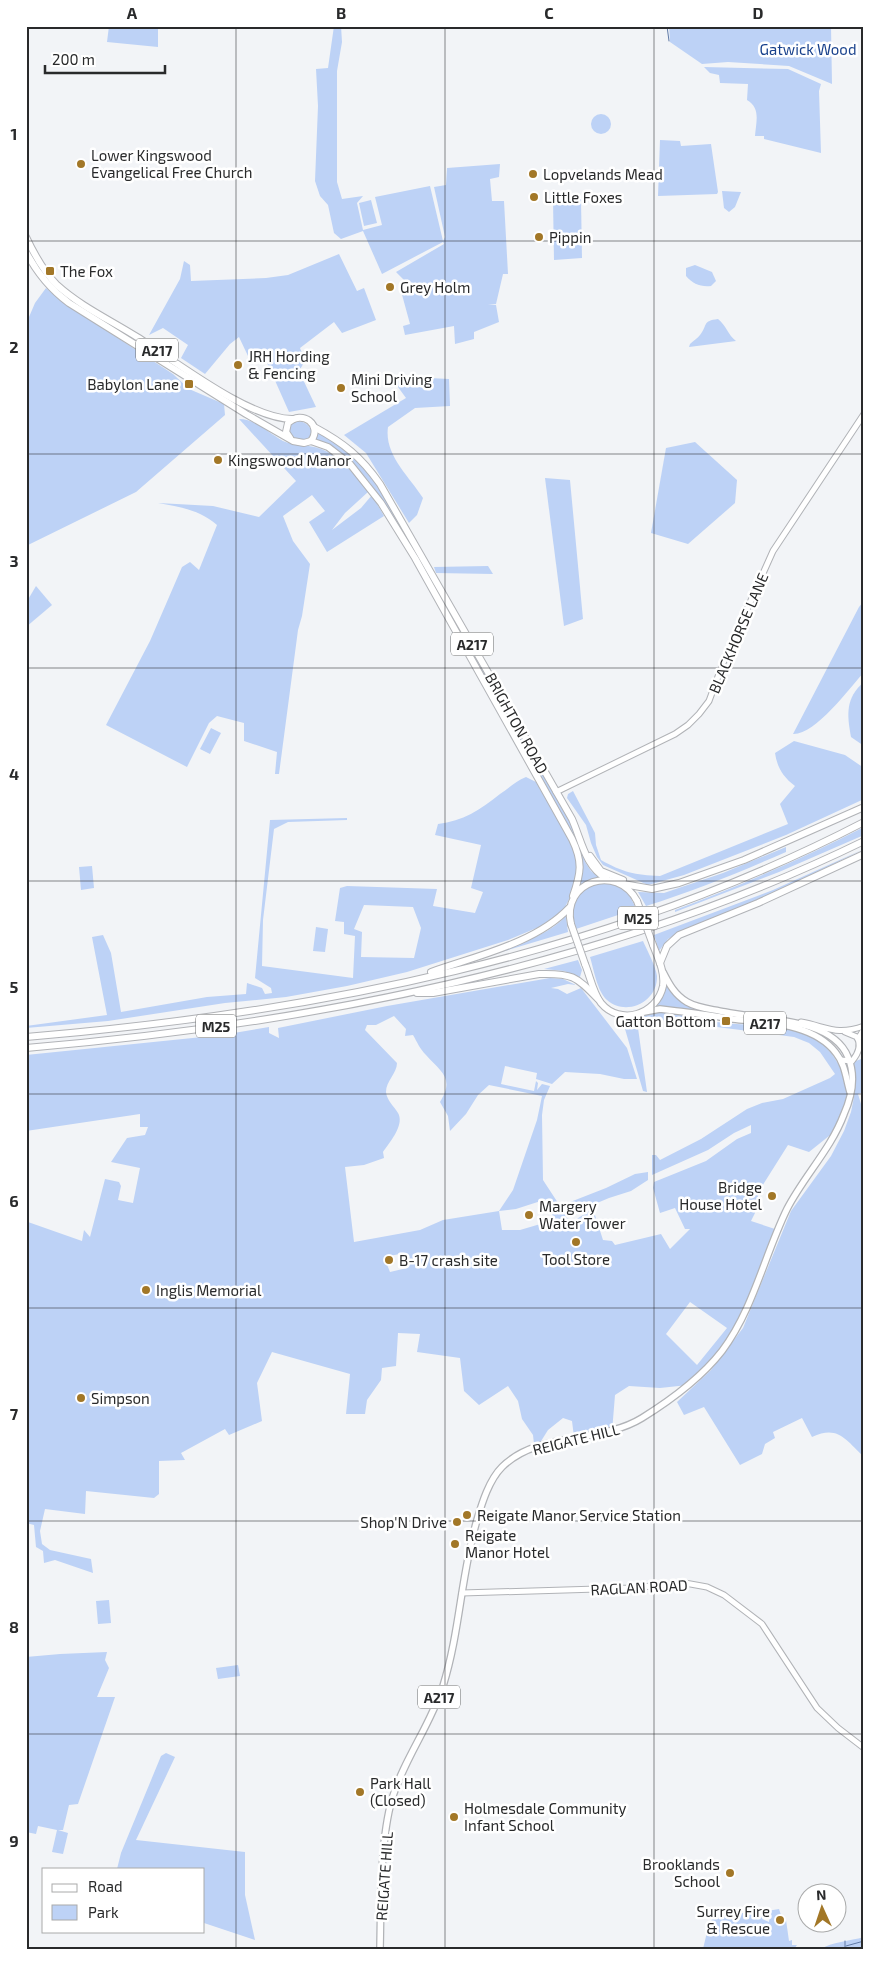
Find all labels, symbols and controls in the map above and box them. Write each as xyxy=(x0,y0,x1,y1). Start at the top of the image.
text: A xyxy=(127,3,138,22)
text: B xyxy=(336,3,346,22)
text: C xyxy=(544,3,554,22)
text: D xyxy=(753,3,764,22)
park label: Gatwick Wood xyxy=(759,40,857,58)
scale bar xyxy=(45,42,165,74)
text: 200 m xyxy=(52,50,95,68)
text: 1 xyxy=(11,124,17,143)
place label: Lower Kingswood Evangelical Free Church xyxy=(91,146,253,181)
marker: Lower Kingswood Evangelical Free Church xyxy=(75,158,87,170)
place label: Lopvelands Mead xyxy=(543,165,663,183)
marker: Lopvelands Mead xyxy=(527,168,539,180)
place label: Little Foxes xyxy=(544,188,622,206)
marker: Little Foxes xyxy=(528,191,540,203)
place label: Pippin xyxy=(549,228,591,246)
marker: Pippin xyxy=(533,231,545,243)
place label: The Fox xyxy=(60,262,113,280)
marker: The Fox xyxy=(44,265,56,277)
place label: Grey Holm xyxy=(400,278,470,296)
marker: Grey Holm xyxy=(384,281,396,293)
text: 2 xyxy=(9,337,19,356)
road number: A217 xyxy=(136,338,178,362)
place label: JRH Hording & Fencing xyxy=(248,347,330,382)
marker: JRH Hording & Fencing xyxy=(232,359,244,371)
place label: Mini Driving School xyxy=(351,370,433,405)
place label: Babylon Lane xyxy=(87,375,179,393)
marker: Babylon Lane xyxy=(183,378,195,390)
marker: Mini Driving School xyxy=(335,382,347,394)
place label: Kingswood Manor xyxy=(228,451,351,469)
marker: Kingswood Manor xyxy=(212,454,224,466)
text: 3 xyxy=(9,551,19,570)
street label: BLACKHORSE LANE xyxy=(704,570,772,696)
road number: A217 xyxy=(451,633,493,656)
street label: BRIGHTON ROAD xyxy=(482,669,552,777)
text: 4 xyxy=(9,764,19,783)
road number: M25 xyxy=(618,906,658,930)
text: 5 xyxy=(10,977,19,996)
road number: A217 xyxy=(744,1011,786,1034)
place label: Gatton Bottom xyxy=(615,1012,716,1030)
road number: M25 xyxy=(196,1014,236,1038)
marker: Gatton Bottom xyxy=(720,1015,732,1027)
place label: Bridge House Hotel xyxy=(679,1178,763,1213)
marker: Bridge House Hotel xyxy=(766,1190,778,1202)
text: 6 xyxy=(9,1191,19,1210)
place label: Margery Water Tower xyxy=(539,1197,626,1232)
marker: Margery Water Tower xyxy=(523,1209,535,1221)
marker: Tool Store xyxy=(570,1236,582,1248)
place label: Tool Store xyxy=(542,1250,610,1268)
place label: B-17 crash site xyxy=(399,1251,498,1269)
marker: B-17 crash site xyxy=(383,1254,395,1266)
place label: Inglis Memorial xyxy=(156,1281,262,1299)
marker: Inglis Memorial xyxy=(140,1284,152,1296)
place label: Simpson xyxy=(91,1389,150,1407)
marker: Simpson xyxy=(75,1392,87,1404)
text: 7 xyxy=(10,1404,19,1423)
street label: REIGATE HILL xyxy=(531,1419,622,1459)
place label: Reigate Manor Service Station xyxy=(477,1506,681,1524)
marker: Reigate Manor Service Station xyxy=(461,1509,473,1521)
place label: Shop'N Drive xyxy=(360,1513,447,1531)
marker: Shop'N Drive xyxy=(451,1516,463,1528)
place label: Reigate Manor Hotel xyxy=(465,1526,550,1561)
marker: Reigate Manor Hotel xyxy=(449,1538,461,1550)
street label: RAGLAN ROAD xyxy=(590,1575,688,1599)
text: 8 xyxy=(9,1617,19,1636)
road number: A217 xyxy=(418,1685,460,1708)
place label: Park Hall (Closed) xyxy=(370,1774,432,1809)
marker: Park Hall (Closed) xyxy=(354,1786,366,1798)
place label: Holmesdale Community Infant School xyxy=(464,1799,627,1834)
marker: Holmesdale Community Infant School xyxy=(448,1811,460,1823)
text: 9 xyxy=(9,1831,19,1850)
street label: REIGATE HILL xyxy=(372,1831,396,1921)
place label: Brooklands School xyxy=(643,1855,721,1890)
marker: Brooklands School xyxy=(724,1867,736,1879)
legend xyxy=(42,1868,205,1932)
text: Road xyxy=(88,1877,123,1895)
north arrow xyxy=(798,1882,848,1932)
text: N xyxy=(816,1886,827,1903)
place label: Surrey Fire & Rescue xyxy=(697,1902,770,1937)
text: Park xyxy=(88,1903,119,1921)
marker: Surrey Fire & Rescue xyxy=(774,1914,786,1926)

